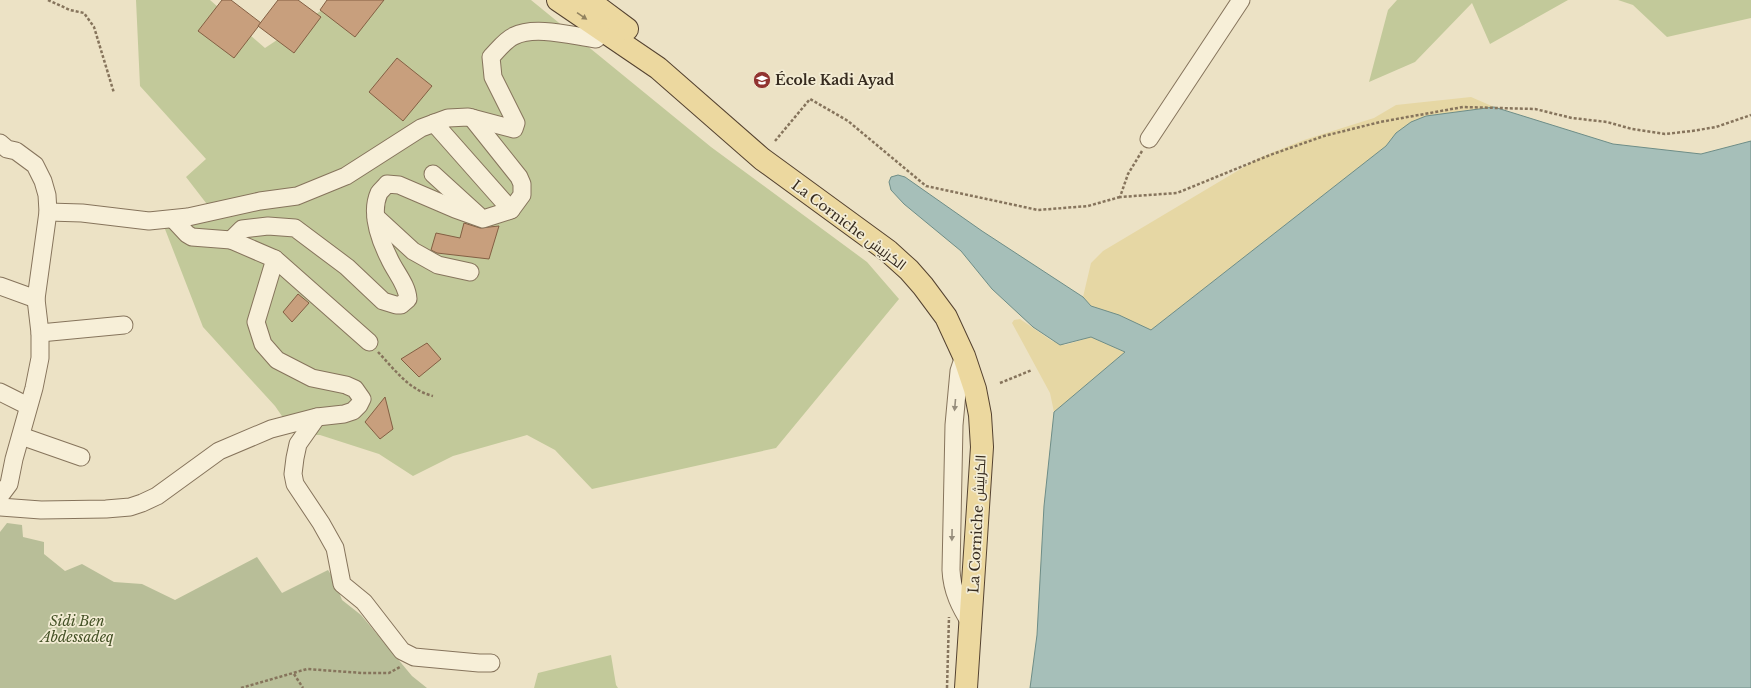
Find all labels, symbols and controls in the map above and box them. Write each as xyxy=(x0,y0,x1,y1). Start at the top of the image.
one-way arrow xyxy=(577,12,587,20)
school or university icon: École Kadi Ayad xyxy=(752,70,772,90)
place label: École Kadi Ayad xyxy=(775,71,895,89)
street label: La Corniche الكرنيش xyxy=(788,176,910,274)
one-way arrow xyxy=(952,399,959,411)
street label: La Corniche الكرنيش xyxy=(964,454,990,594)
one-way arrow xyxy=(949,529,955,542)
park label: Sidi Ben Abdessadeq xyxy=(38,612,114,646)

